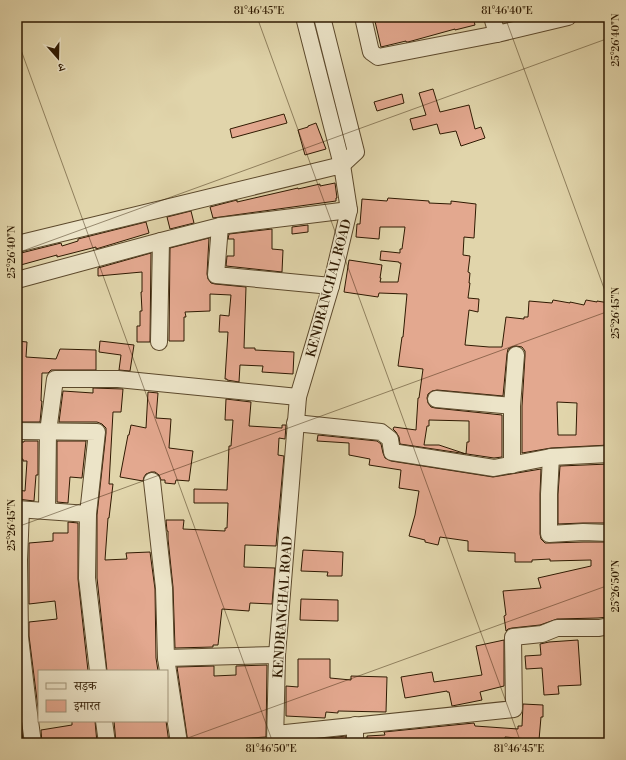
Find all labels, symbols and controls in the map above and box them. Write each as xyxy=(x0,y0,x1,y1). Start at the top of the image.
text: 81°46'45"E xyxy=(234,5,284,17)
text: 81°46'40"E xyxy=(481,5,533,17)
text: 25°26'40"N xyxy=(610,13,622,66)
north arrow xyxy=(38,38,78,78)
text: उ xyxy=(55,59,67,74)
street label: KENDRANCHAL ROAD xyxy=(303,217,355,359)
text: 25°26'40"N xyxy=(6,225,18,278)
text: 25°26'45"N xyxy=(610,287,622,339)
text: 25°26'45"N xyxy=(6,499,18,551)
street label: KENDRANCHAL ROAD xyxy=(270,535,296,679)
text: 25°26'50"N xyxy=(610,559,622,612)
legend xyxy=(38,670,168,722)
text: सड़क xyxy=(73,679,98,694)
text: इमारत xyxy=(73,699,101,714)
text: 81°46'50"E xyxy=(245,743,297,755)
text: 81°46'45"E xyxy=(494,743,544,755)

